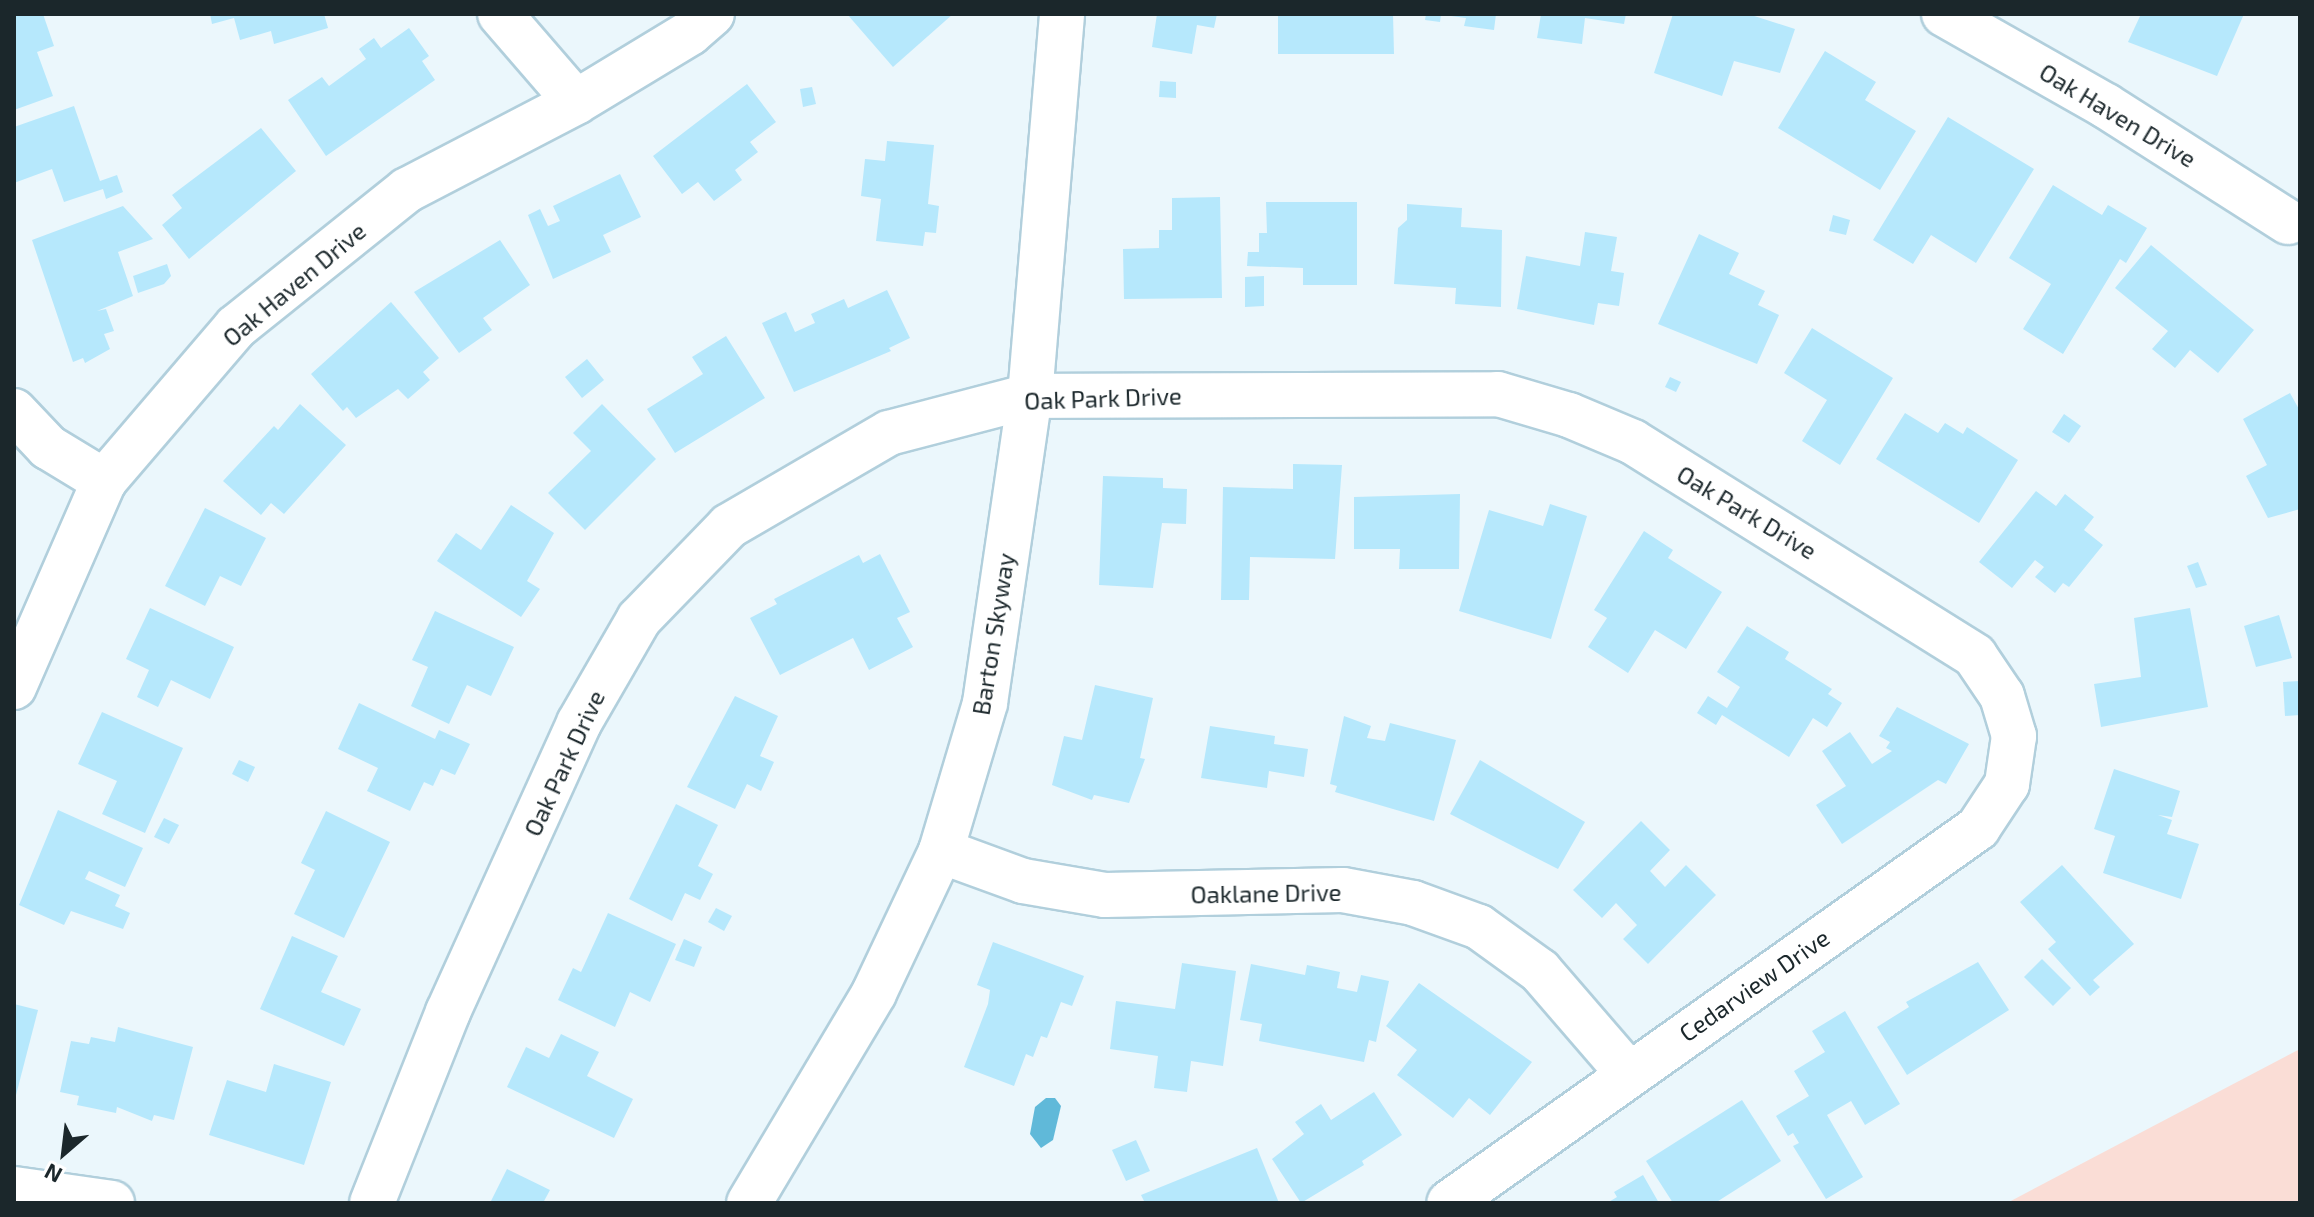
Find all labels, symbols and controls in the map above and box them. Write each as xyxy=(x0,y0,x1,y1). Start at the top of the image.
street label: Oak Haven Drive xyxy=(2034,57,2202,173)
street label: Oak Haven Drive xyxy=(217,216,371,352)
street label: Oak Park Drive xyxy=(1023,381,1183,415)
street label: Oak Park Drive xyxy=(1672,459,1822,565)
street label: Barton Skyway xyxy=(966,551,1020,717)
street label: Oak Park Drive xyxy=(518,685,610,841)
street label: Oaklane Drive xyxy=(1190,877,1342,909)
street label: Cedarview Drive xyxy=(1673,923,1835,1047)
north arrow xyxy=(24,1113,104,1193)
text: N xyxy=(40,1159,66,1189)

